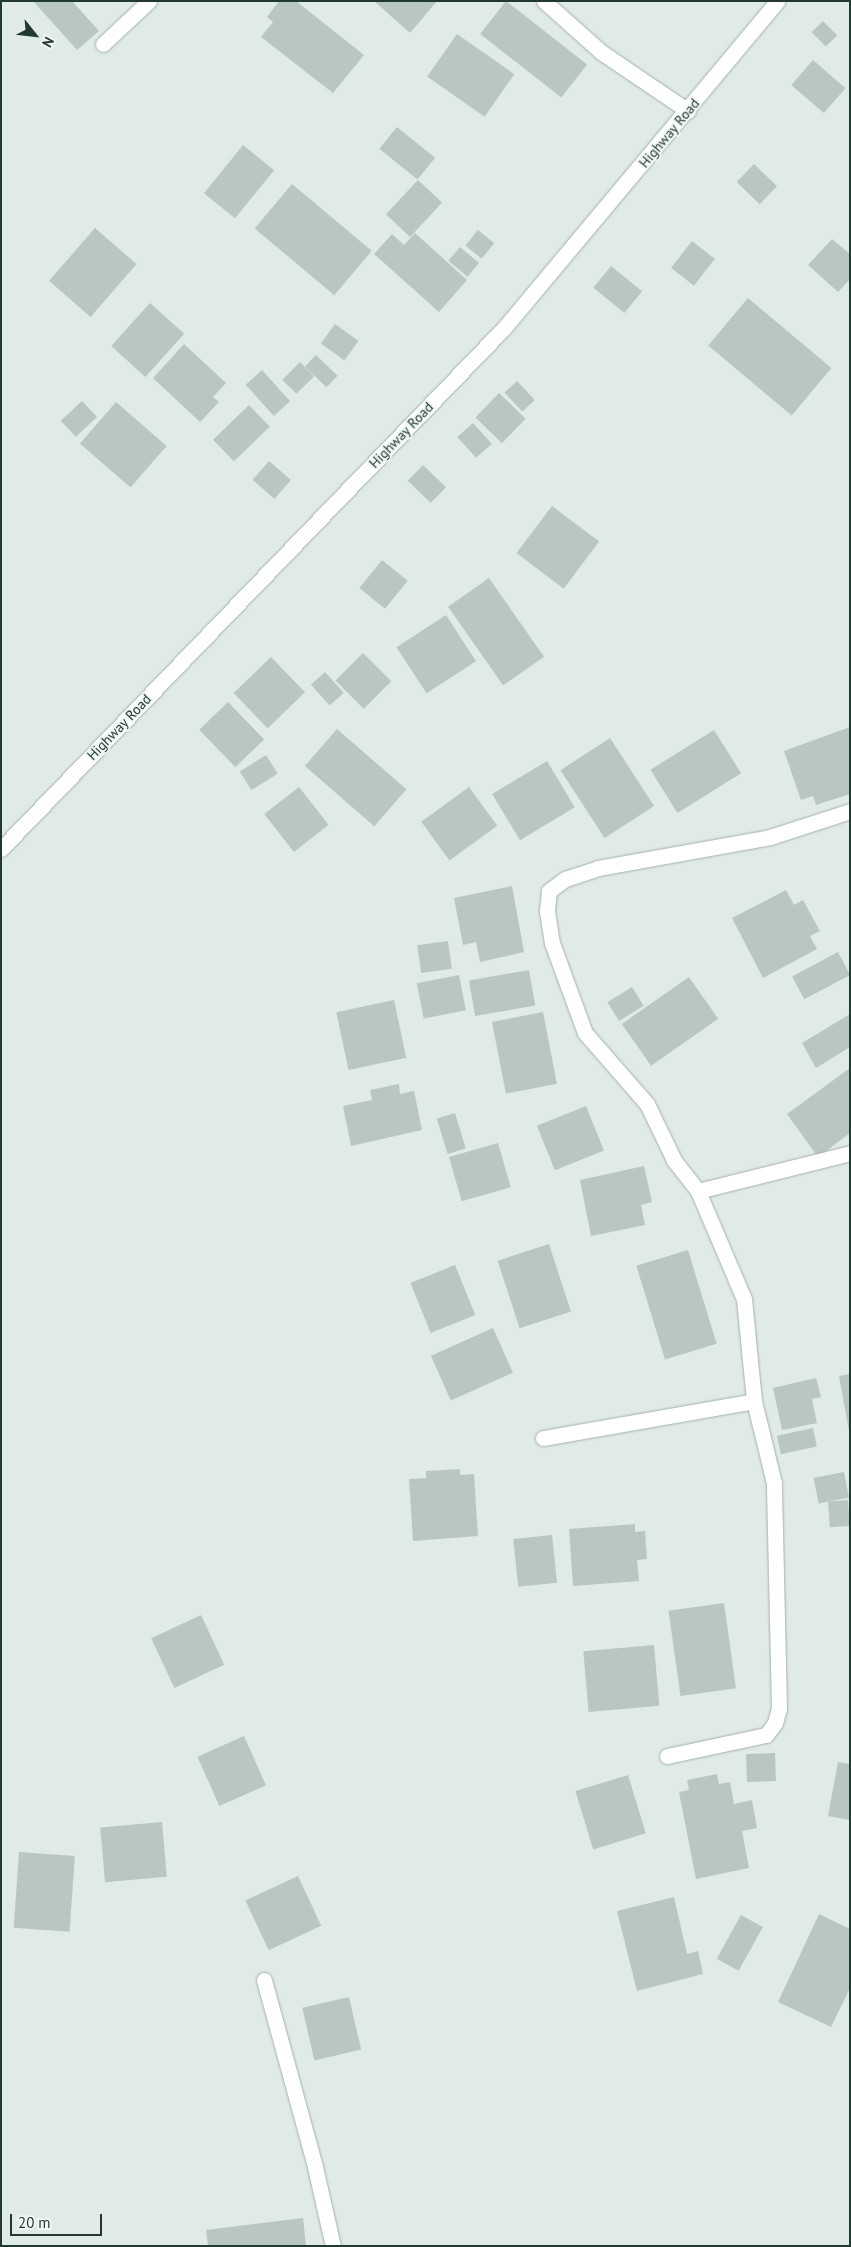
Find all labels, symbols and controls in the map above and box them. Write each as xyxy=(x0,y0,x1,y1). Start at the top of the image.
north arrow xyxy=(10,10,60,60)
text: N xyxy=(38,34,58,51)
street label: Highway Road xyxy=(635,95,703,171)
street label: Highway Road xyxy=(365,398,437,472)
street label: Highway Road xyxy=(83,690,155,764)
scale bar xyxy=(12,2204,105,2236)
text: 20 m xyxy=(18,2213,51,2232)

